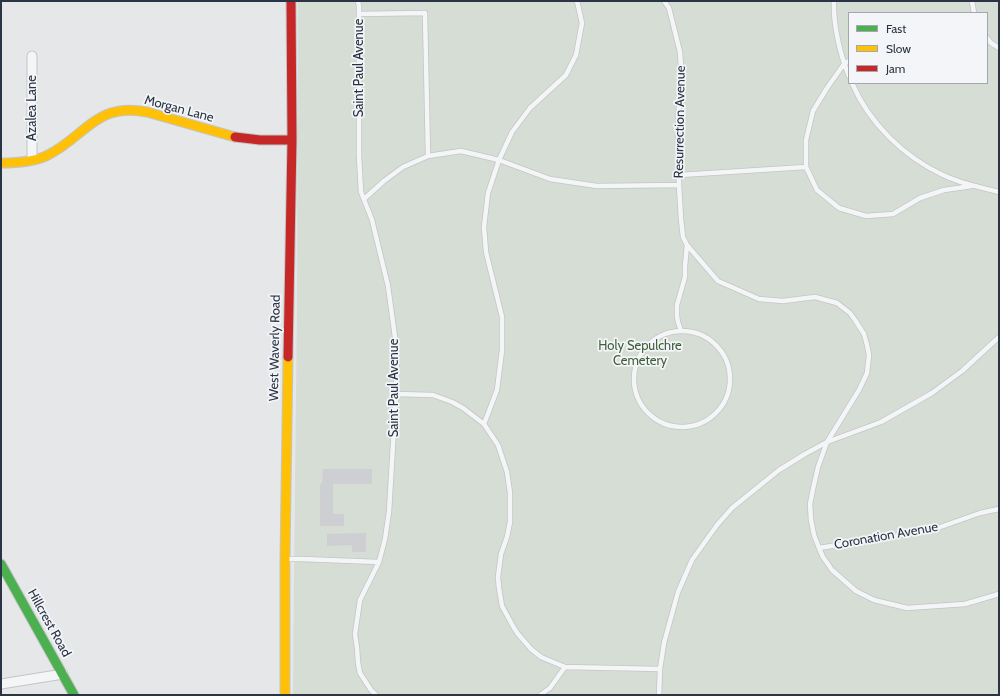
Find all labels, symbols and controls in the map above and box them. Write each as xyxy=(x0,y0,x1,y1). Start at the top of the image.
legend xyxy=(848,12,988,84)
street label: Saint Paul Avenue xyxy=(351,19,367,117)
text: Fast xyxy=(886,21,906,36)
text: Slow xyxy=(886,41,911,56)
text: Jam xyxy=(886,61,905,76)
street label: Resurrection Avenue xyxy=(671,65,689,179)
street label: Azalea Lane xyxy=(24,75,40,141)
street label: Morgan Lane xyxy=(143,92,215,126)
street label: West Waverly Road xyxy=(266,295,284,401)
park label: Holy Sepulchre Cemetery xyxy=(598,338,682,369)
street label: Saint Paul Avenue xyxy=(386,339,402,437)
street label: Coronation Avenue xyxy=(833,519,939,553)
street label: Hillcrest Road xyxy=(24,586,74,660)

